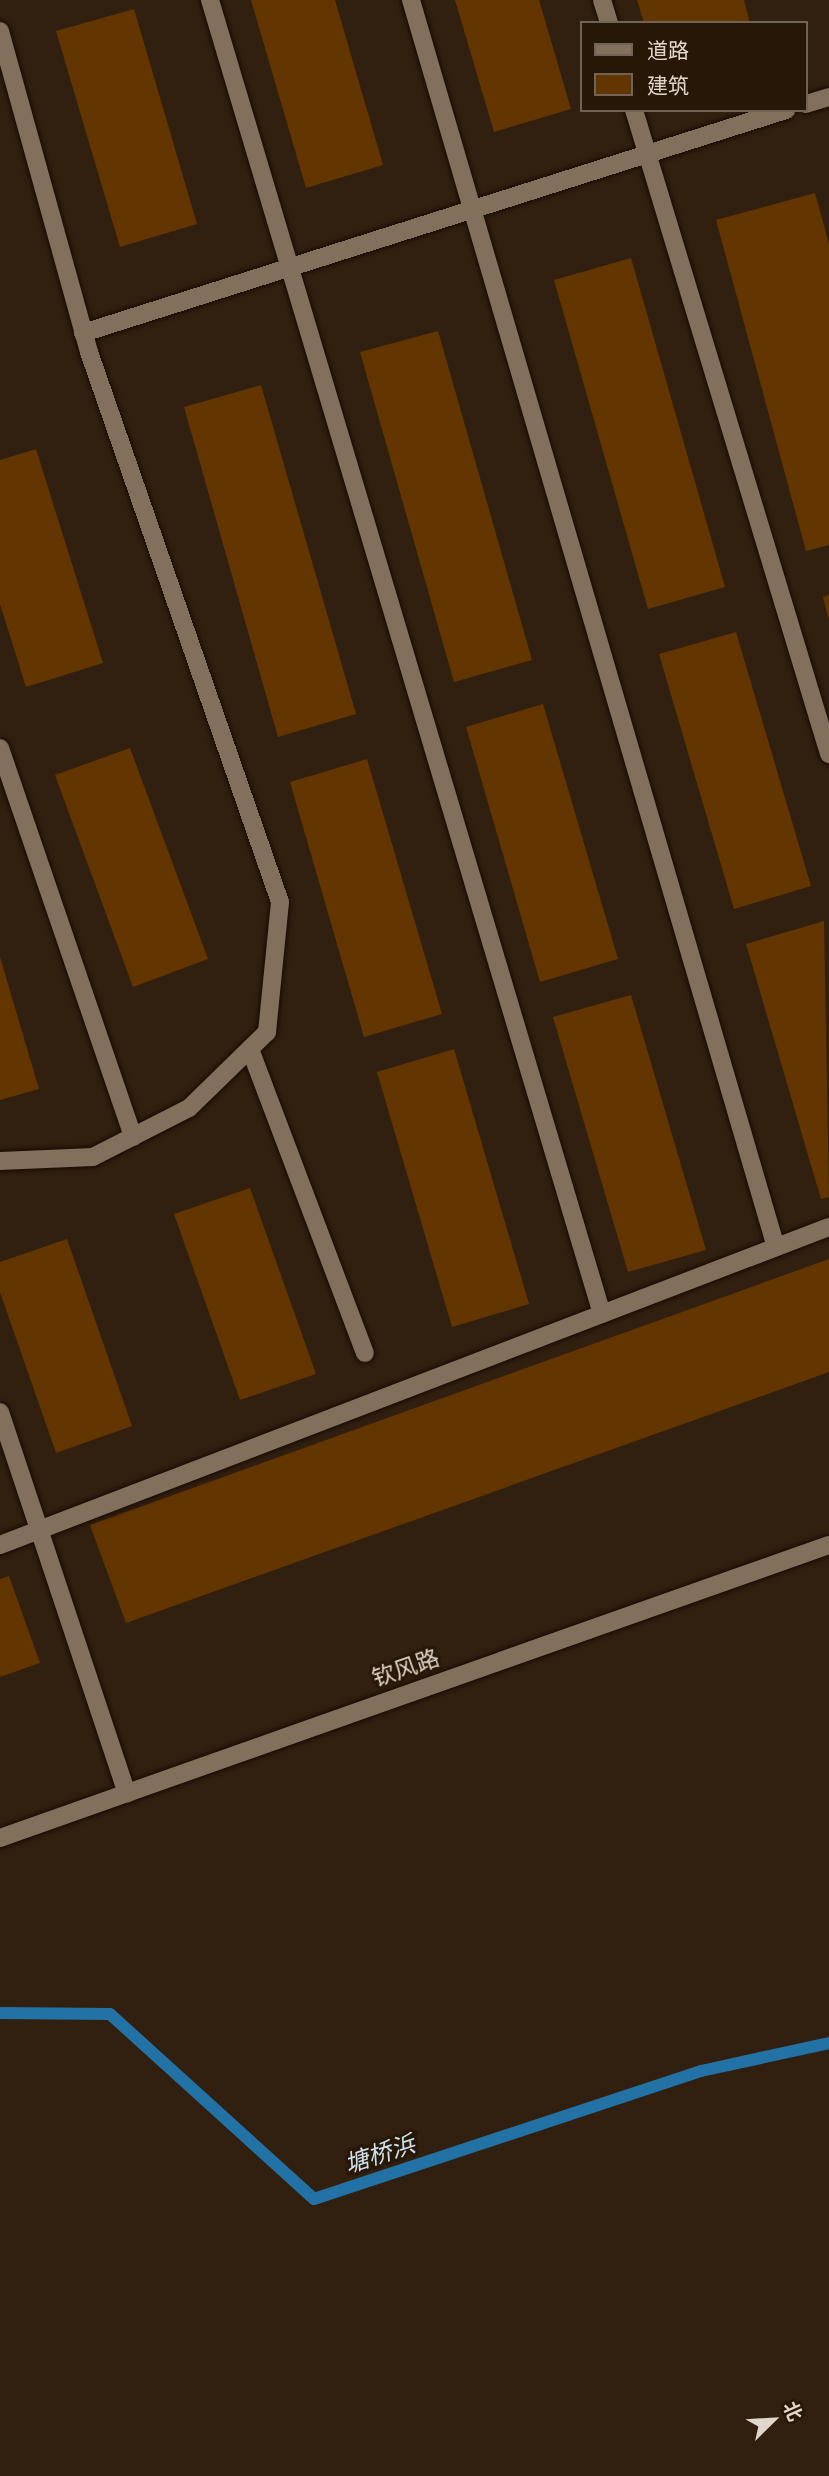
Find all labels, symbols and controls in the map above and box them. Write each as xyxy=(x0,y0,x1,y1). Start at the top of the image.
legend xyxy=(580,21,808,112)
text: 道路 xyxy=(647,37,689,65)
text: 建筑 xyxy=(647,72,689,100)
street label: 钦风路 xyxy=(369,1645,443,1693)
water label: 塘桥浜 xyxy=(341,2130,419,2180)
north arrow xyxy=(738,2385,808,2455)
text: 北 xyxy=(776,2397,808,2425)

